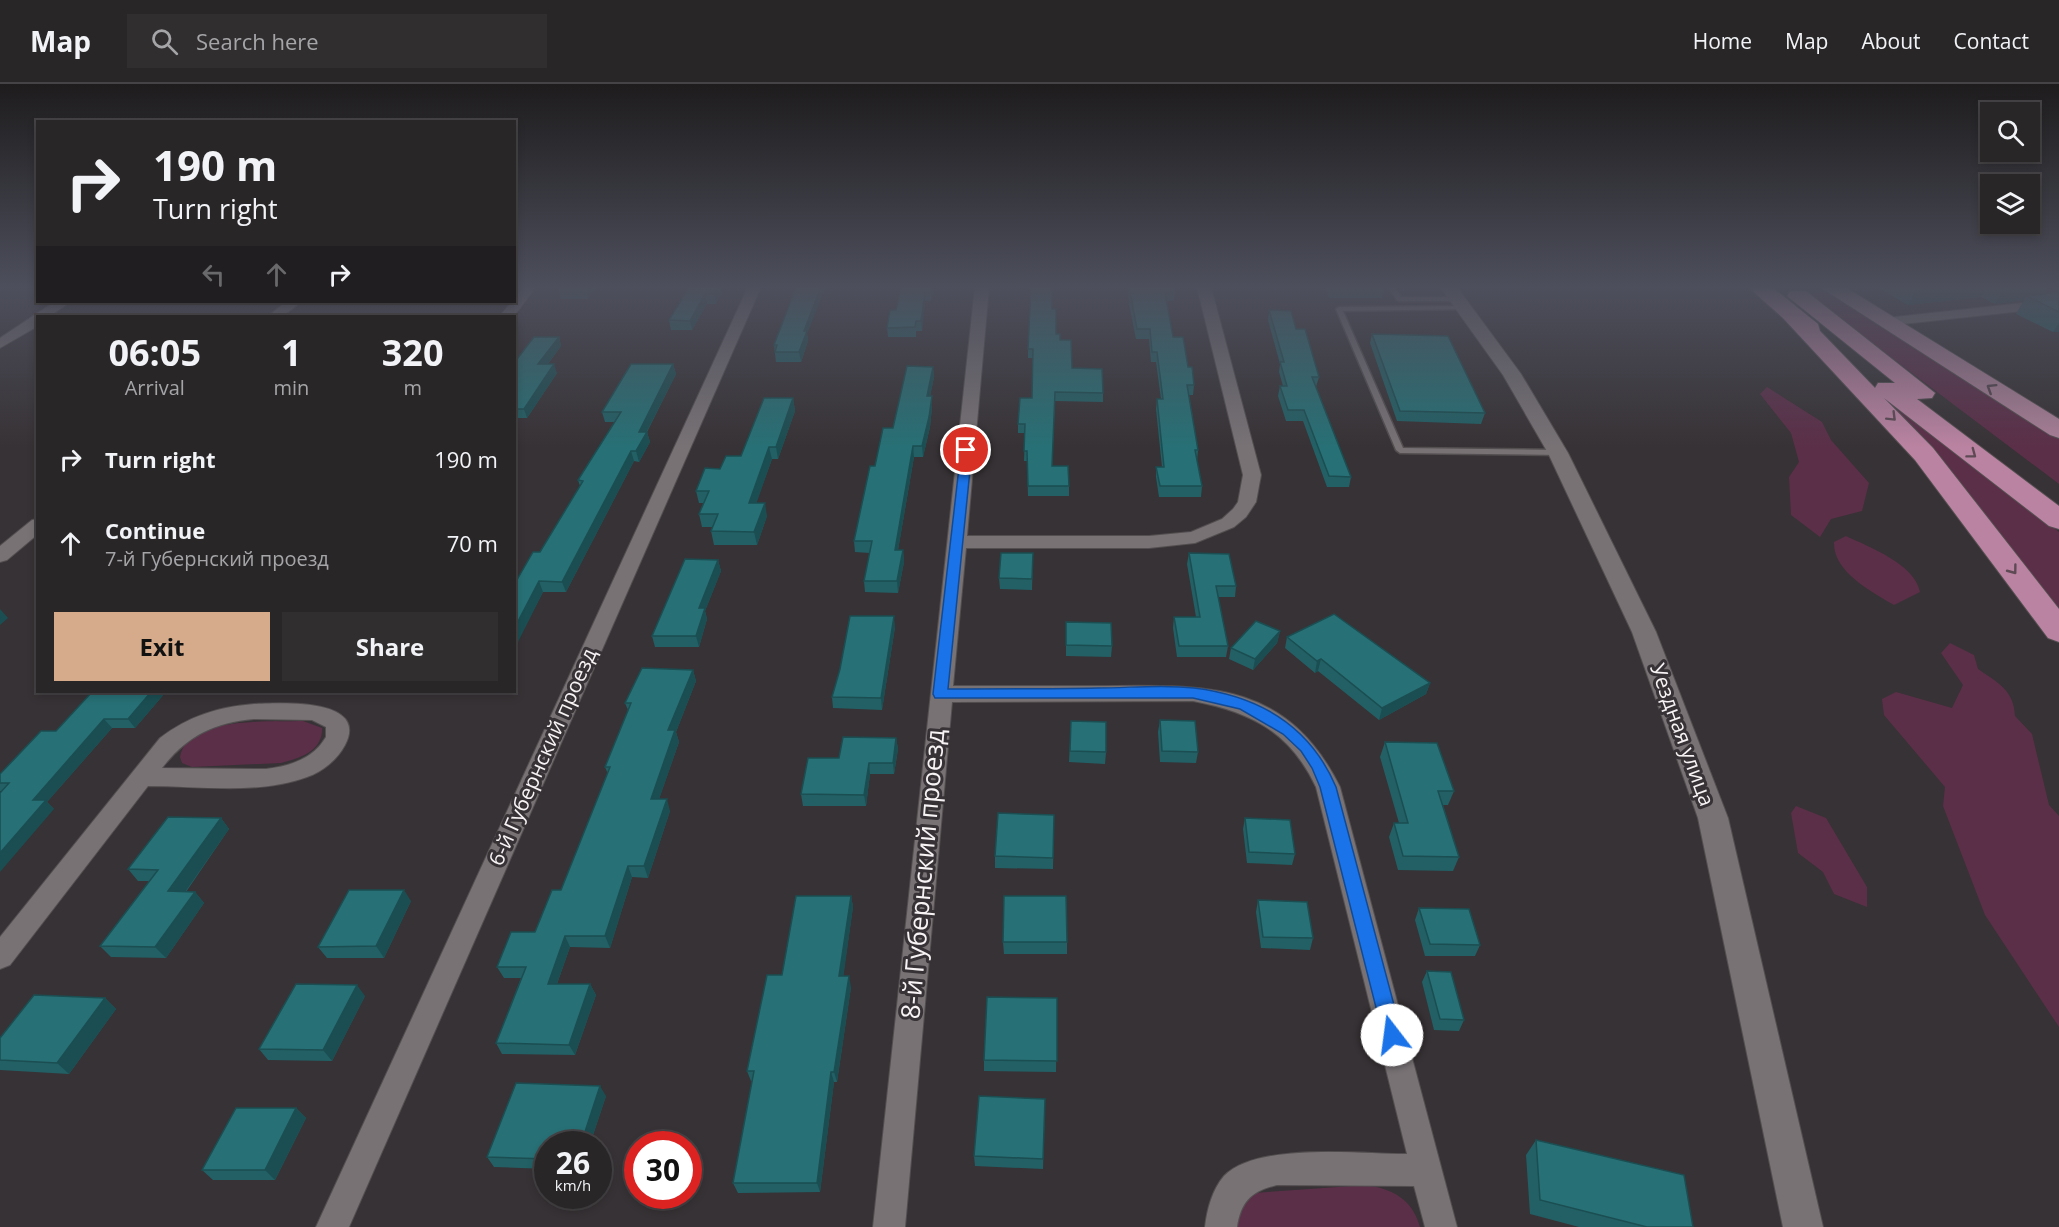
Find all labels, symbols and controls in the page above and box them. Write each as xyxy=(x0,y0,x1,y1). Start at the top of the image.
search box xyxy=(127,14,547,68)
text: Map xyxy=(30,22,91,60)
icon: search xyxy=(148,25,181,58)
text: Search here xyxy=(196,26,319,56)
text: Home xyxy=(1693,27,1752,55)
text: Map xyxy=(1785,27,1828,55)
text: About xyxy=(1861,27,1921,55)
text: Contact xyxy=(1954,27,2029,55)
map controls xyxy=(1980,102,2040,234)
button: search xyxy=(1980,102,2040,162)
text: 190 m xyxy=(153,136,277,193)
icon: right xyxy=(54,144,132,222)
button: layers xyxy=(1980,174,2040,234)
text: Turn right xyxy=(153,190,278,227)
icon: left xyxy=(197,258,230,291)
icon: ahead xyxy=(260,258,293,291)
icon: right xyxy=(323,258,356,291)
text: 06:05 xyxy=(108,328,201,377)
text: 1 xyxy=(281,328,302,377)
text: 320 xyxy=(382,328,444,377)
text: Arrival xyxy=(125,374,185,401)
text: min xyxy=(273,374,309,401)
text: m xyxy=(403,374,422,401)
one-way arrow xyxy=(1987,384,1998,395)
one-way arrow xyxy=(1884,410,1895,421)
pin xyxy=(940,424,991,475)
icon: arrive xyxy=(949,433,982,466)
icon: right xyxy=(54,443,87,476)
text: Turn right xyxy=(105,444,216,474)
text: 190 m xyxy=(434,444,498,474)
one-way arrow xyxy=(1965,446,1976,457)
text: Continue xyxy=(105,515,205,545)
icon: ahead xyxy=(54,527,87,560)
text: 70 m xyxy=(447,528,498,558)
text: 7-й Губернский проезд xyxy=(105,545,329,572)
one-way arrow xyxy=(2006,563,2017,574)
button: Exit xyxy=(54,612,270,681)
button: Share xyxy=(282,612,498,681)
street label: 6-й Губернский проезд xyxy=(482,644,603,870)
street label: Уездная улица xyxy=(1644,660,1722,810)
street label: 8-й Губернский проезд xyxy=(891,727,953,1020)
position arrow xyxy=(1360,1003,1424,1067)
speed limit sign: 30 xyxy=(624,1131,702,1209)
text: 26 xyxy=(556,1142,590,1183)
text: km/h xyxy=(555,1175,591,1195)

